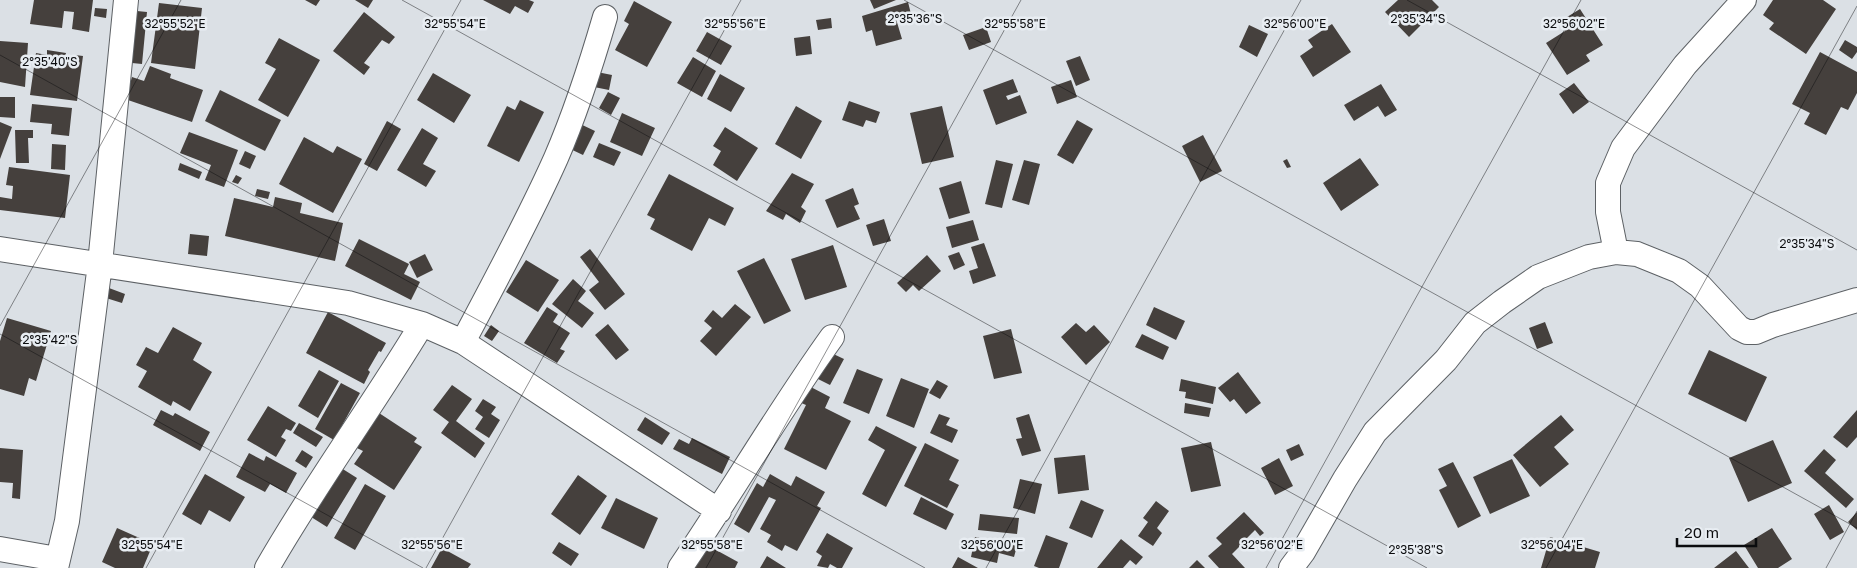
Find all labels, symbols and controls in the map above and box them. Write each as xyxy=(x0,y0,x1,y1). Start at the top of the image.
text: 2°35'36"S xyxy=(888,11,943,26)
text: 2°35'34"S xyxy=(1391,11,1446,26)
text: 32°55'52"E xyxy=(144,16,206,31)
text: 32°55'54"E xyxy=(424,16,486,31)
text: 32°55'56"E xyxy=(704,16,766,31)
text: 32°55'58"E xyxy=(984,16,1046,31)
text: 32°56'00"E xyxy=(1264,16,1326,31)
text: 32°56'02"E xyxy=(1543,16,1605,31)
text: 2°35'40"S xyxy=(22,54,78,69)
text: 2°35'34"S xyxy=(1780,236,1835,251)
text: 2°35'42"S xyxy=(23,332,78,347)
scale bar xyxy=(1677,516,1756,548)
text: 20 m xyxy=(1684,523,1719,541)
text: 32°55'54"E xyxy=(121,537,183,552)
text: 32°55'56"E xyxy=(401,537,463,552)
text: 32°55'58"E xyxy=(681,537,743,552)
text: 32°56'00"E xyxy=(961,537,1023,552)
text: 32°56'02"E xyxy=(1241,537,1303,552)
text: 32°56'04"E xyxy=(1521,537,1583,552)
text: 2°35'38"S xyxy=(1389,542,1444,557)

